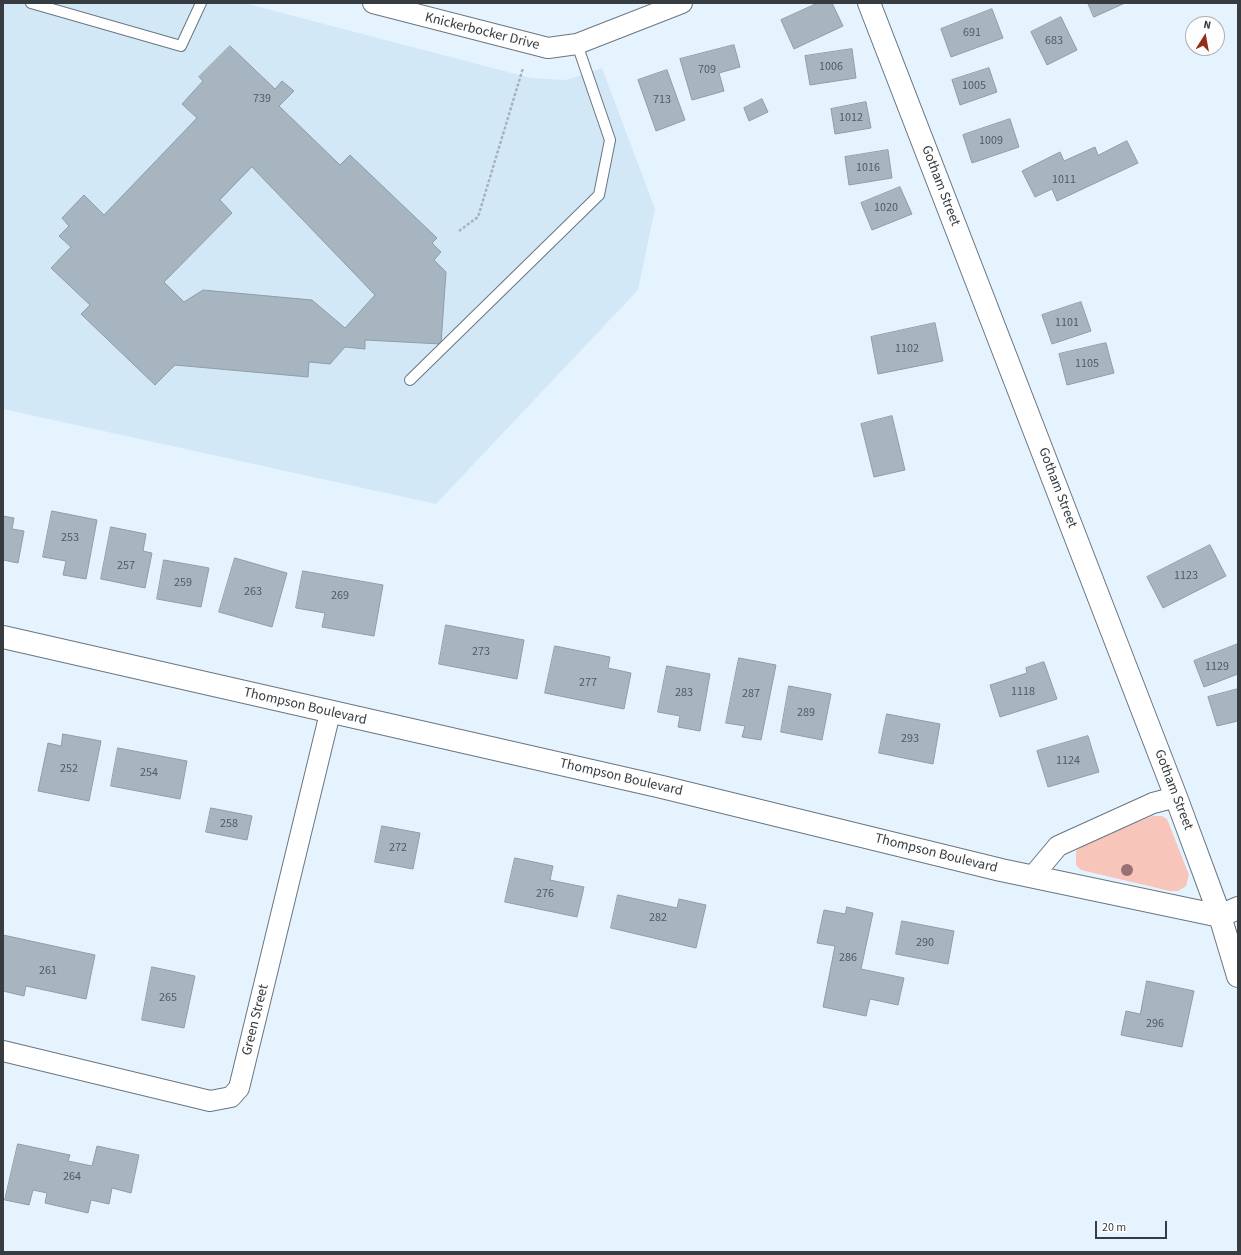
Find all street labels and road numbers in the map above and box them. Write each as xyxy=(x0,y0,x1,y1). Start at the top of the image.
street label: Knickerbocker Drive xyxy=(423,10,541,54)
street label: Gotham Street xyxy=(917,143,963,229)
street label: Gotham Street xyxy=(1034,445,1080,531)
street label: Thompson Boulevard xyxy=(242,685,368,729)
street label: Gotham Street xyxy=(1150,747,1196,833)
street label: Thompson Boulevard xyxy=(558,756,684,800)
street label: Thompson Boulevard xyxy=(873,831,999,877)
street label: Green Street xyxy=(239,983,273,1057)

